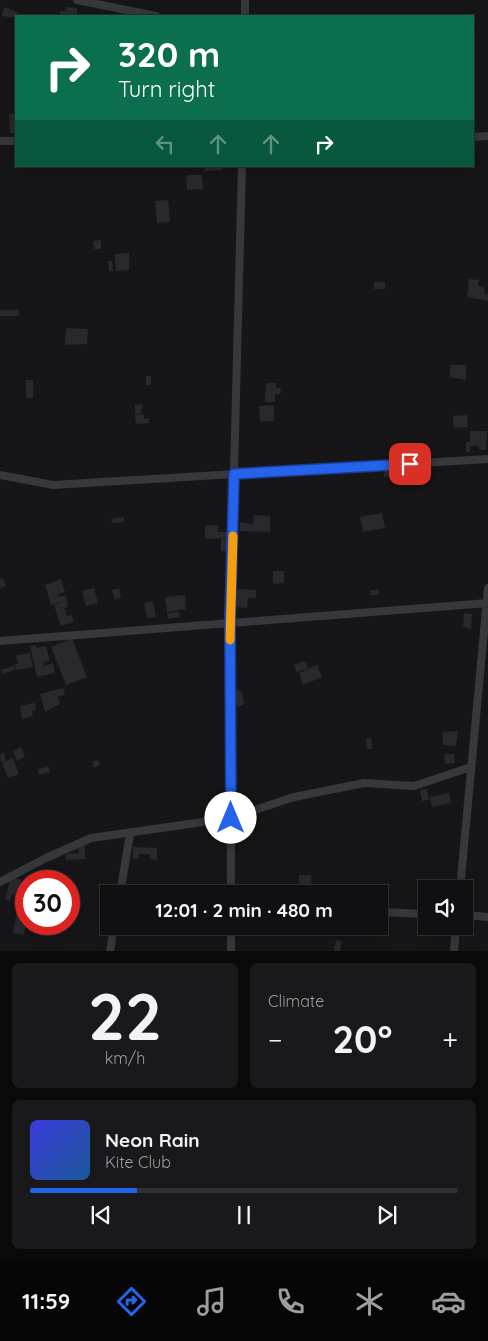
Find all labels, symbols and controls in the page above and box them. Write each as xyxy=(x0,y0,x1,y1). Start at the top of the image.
text: 320 m xyxy=(118,32,220,76)
icon: right xyxy=(35,35,100,100)
text: Turn right xyxy=(118,75,215,103)
icon: left xyxy=(151,130,179,158)
icon: ahead xyxy=(204,130,232,158)
icon: ahead xyxy=(257,130,285,158)
icon: right xyxy=(310,130,338,158)
pin xyxy=(389,443,431,485)
icon: arrive xyxy=(396,450,424,478)
position arrow xyxy=(204,791,256,843)
speed limit sign: 30 xyxy=(15,870,80,935)
map controls xyxy=(418,880,473,935)
button: sound xyxy=(418,880,473,935)
text: 12:01 · 2 min · 480 m xyxy=(155,898,333,922)
text: 22 xyxy=(88,975,162,1056)
text: Climate xyxy=(268,991,324,1011)
text: 20° xyxy=(332,1015,392,1063)
text: − xyxy=(268,1022,283,1057)
text: + xyxy=(442,1022,458,1057)
text: km/h xyxy=(105,1048,145,1068)
text: Neon Rain xyxy=(105,1128,200,1152)
text: Kite Club xyxy=(105,1152,171,1172)
icon: previous xyxy=(87,1201,115,1229)
icon: pause xyxy=(230,1201,258,1229)
icon: next xyxy=(373,1201,401,1229)
icon: directions xyxy=(114,1284,149,1319)
icon: music xyxy=(194,1284,229,1319)
icon: phone xyxy=(273,1284,308,1319)
icon: climate xyxy=(352,1284,387,1319)
icon: car xyxy=(431,1284,466,1319)
text: 11:59 xyxy=(22,1287,70,1315)

